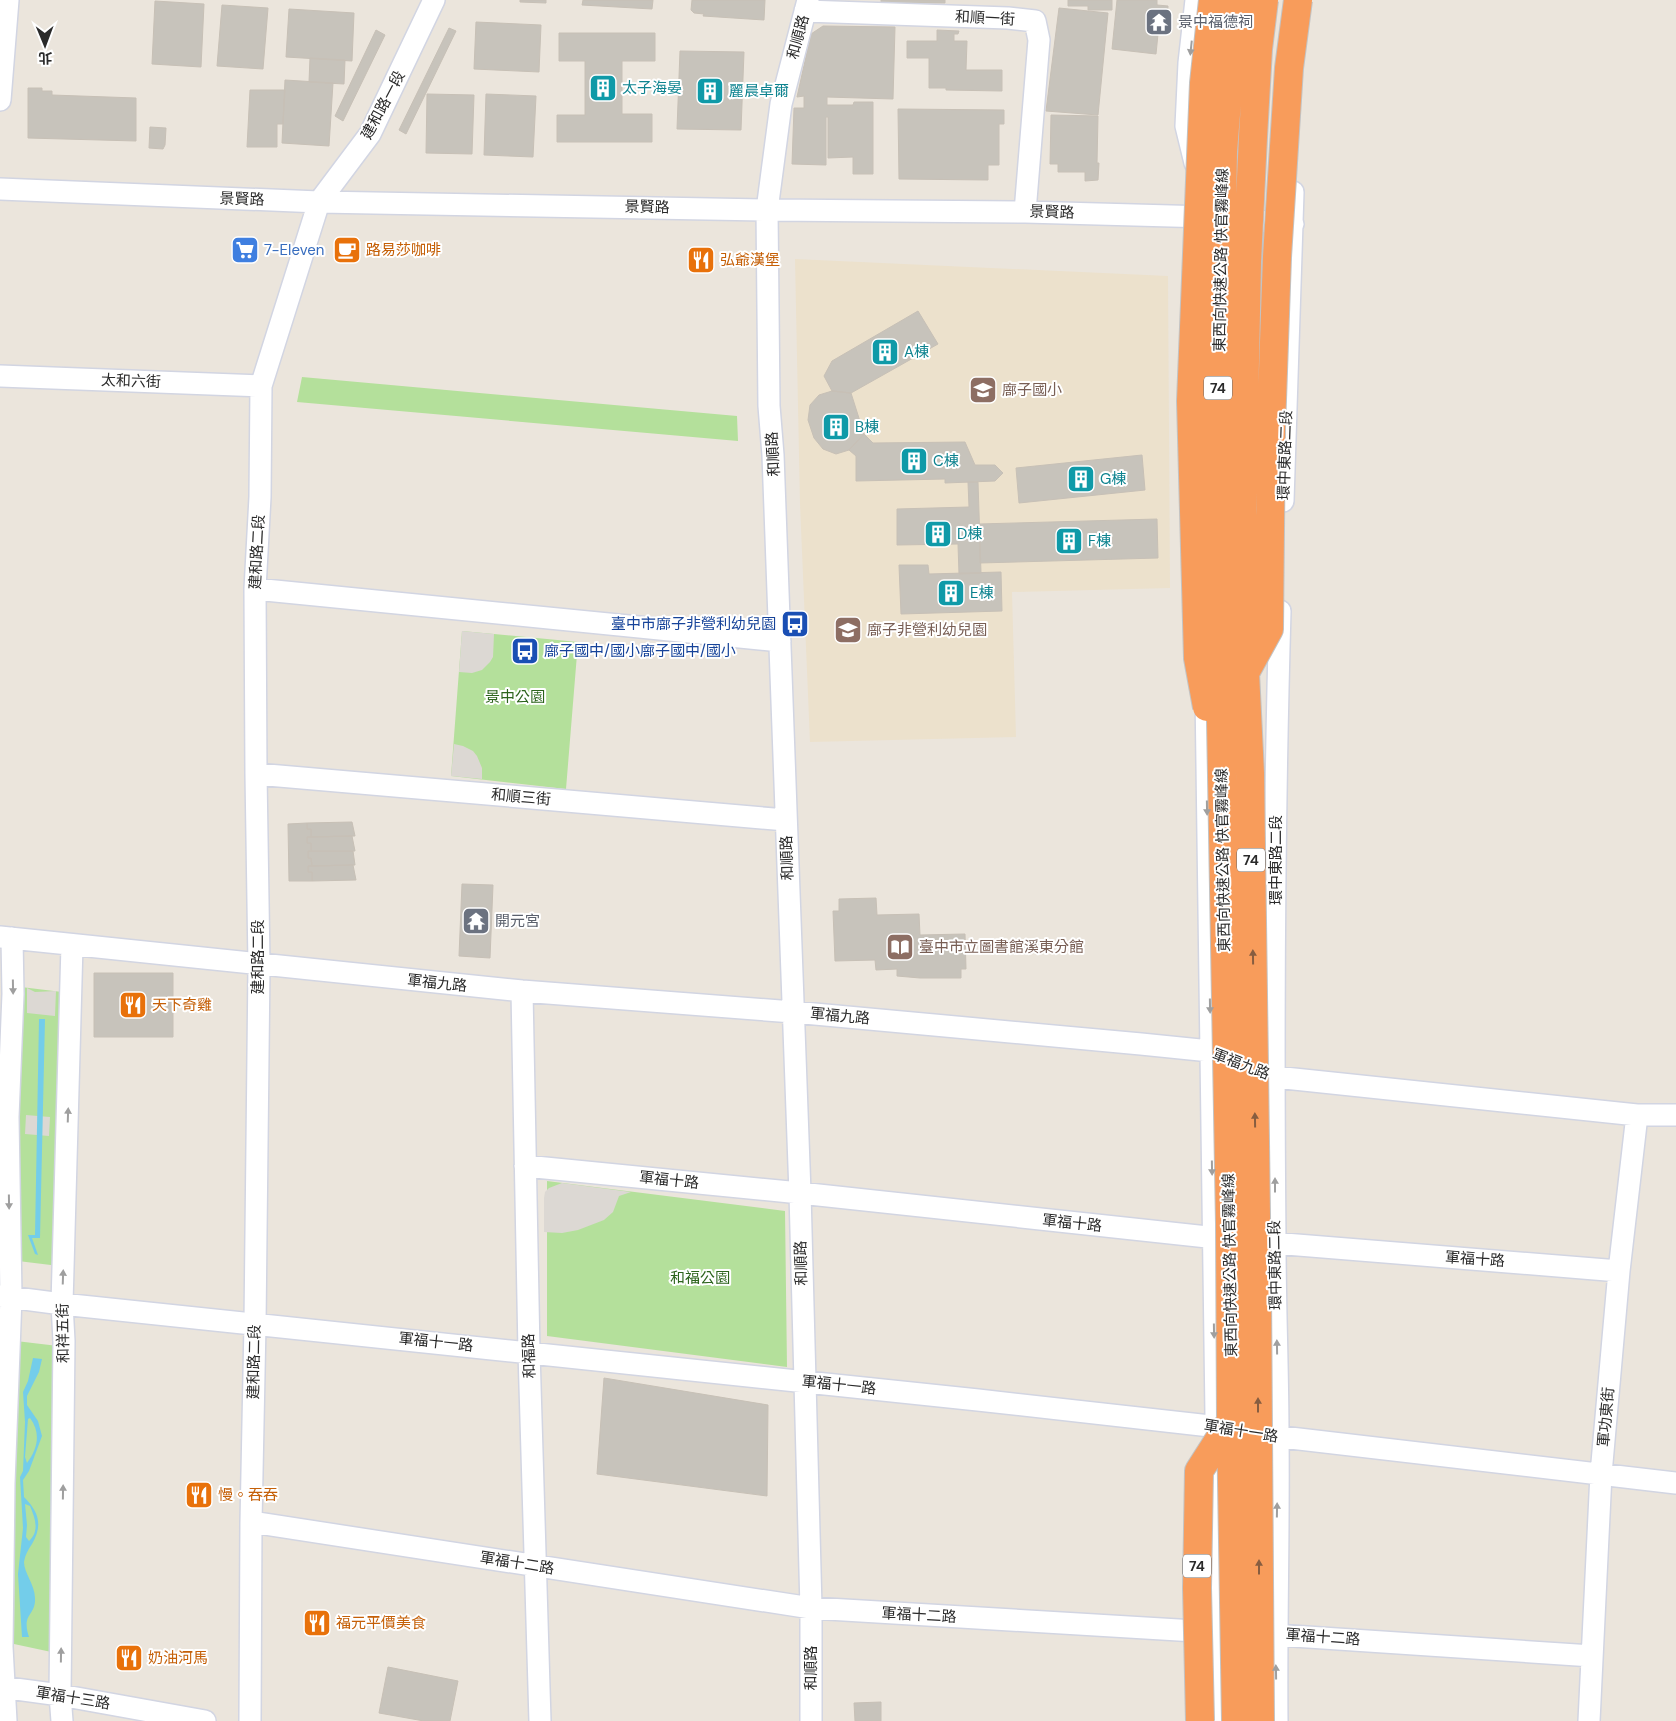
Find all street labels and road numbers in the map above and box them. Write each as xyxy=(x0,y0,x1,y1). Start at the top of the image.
street label: 和順一街 xyxy=(955,6,1015,30)
street label: 和順路 xyxy=(783,13,813,61)
street label: 建和路一段 xyxy=(357,67,409,143)
street label: 東西向快速公路 快官霧峰線 xyxy=(1209,168,1233,352)
street label: 景賢路 xyxy=(219,188,265,210)
street label: 景賢路 xyxy=(624,197,670,217)
street label: 景賢路 xyxy=(1029,201,1075,223)
street label: 太和六街 xyxy=(101,370,161,392)
road number: 74 xyxy=(1204,376,1232,399)
street label: 環中東路二段 xyxy=(1273,410,1297,500)
street label: 和順路 xyxy=(762,431,784,477)
street label: 建和路二段 xyxy=(245,514,269,590)
street label: 東西向快速公路 快官霧峰線 xyxy=(1211,768,1235,952)
street label: 和順三街 xyxy=(490,784,552,810)
street label: 環中東路二段 xyxy=(1266,815,1286,905)
street label: 和順路 xyxy=(776,835,798,881)
road number: 74 xyxy=(1237,848,1265,872)
street label: 建和路二段 xyxy=(248,919,268,995)
street label: 軍福九路 xyxy=(406,970,468,996)
street label: 軍福九路 xyxy=(809,1003,871,1029)
street label: 軍福九路 xyxy=(1209,1044,1273,1084)
street label: 軍福十路 xyxy=(638,1167,700,1193)
street label: 東西向快速公路 快官霧峰線 xyxy=(1218,1173,1242,1357)
street label: 軍福十路 xyxy=(1041,1210,1103,1236)
street label: 環中東路二段 xyxy=(1264,1220,1286,1310)
street label: 和順路 xyxy=(791,1240,811,1286)
street label: 軍福十路 xyxy=(1444,1247,1506,1271)
street label: 和祥五街 xyxy=(52,1303,74,1363)
street label: 建和路二段 xyxy=(243,1324,265,1400)
street label: 軍福十一路 xyxy=(398,1328,474,1356)
street label: 和福路 xyxy=(518,1333,540,1379)
street label: 軍福十一路 xyxy=(801,1371,877,1399)
street label: 軍功東街 xyxy=(1593,1386,1619,1448)
street label: 軍福十一路 xyxy=(1202,1415,1280,1447)
street label: 軍福十二路 xyxy=(478,1547,556,1579)
road number: 74 xyxy=(1183,1554,1211,1578)
street label: 軍福十二路 xyxy=(881,1603,957,1627)
street label: 軍福十二路 xyxy=(1285,1624,1361,1650)
street label: 和順路 xyxy=(801,1645,821,1691)
street label: 軍福十三路 xyxy=(34,1682,112,1714)

